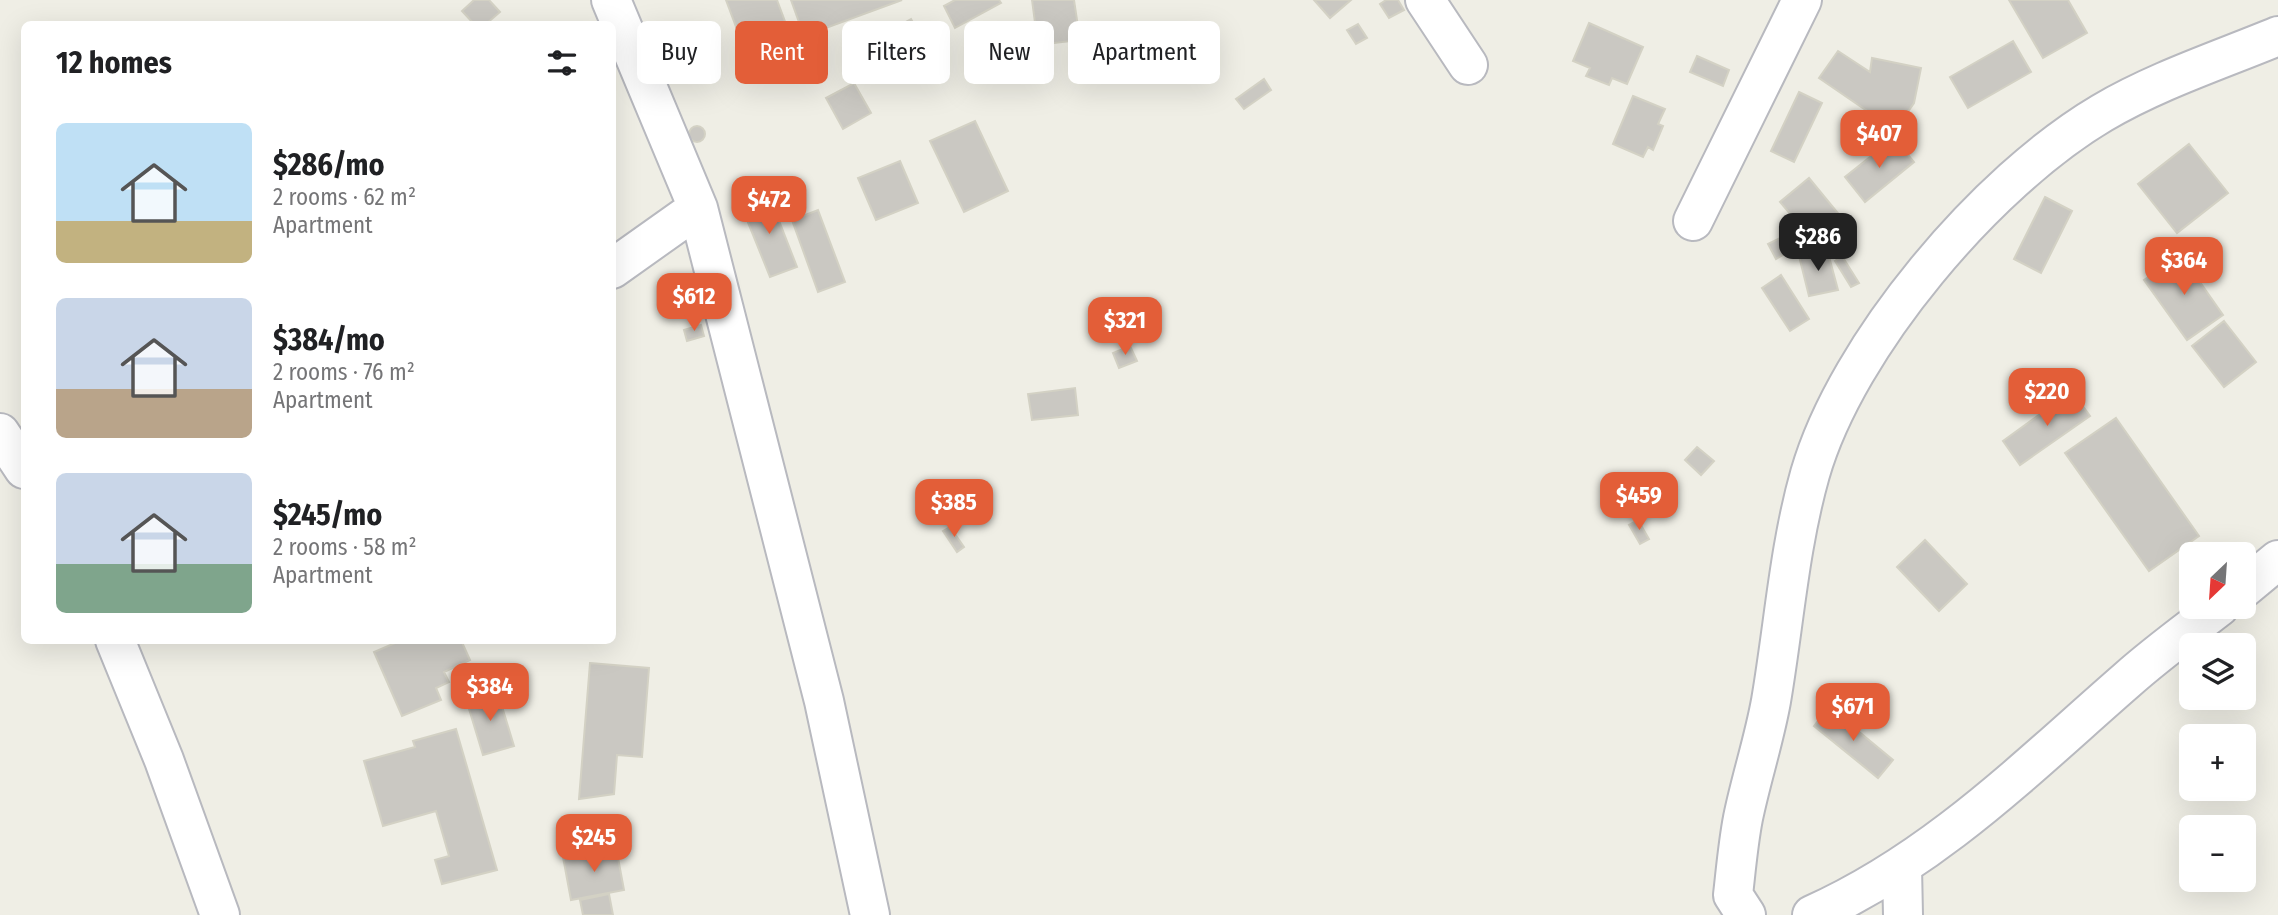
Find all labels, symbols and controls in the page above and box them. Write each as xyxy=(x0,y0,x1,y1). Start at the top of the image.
chip: Buy xyxy=(637,21,721,84)
chip: Rent xyxy=(735,21,828,84)
chip: Filters xyxy=(842,21,950,84)
chip: New xyxy=(964,21,1054,84)
chip: Apartment xyxy=(1068,21,1220,84)
icon: filters xyxy=(543,44,581,82)
text: 12 homes xyxy=(56,45,172,81)
pin: $407 xyxy=(1838,110,1920,170)
text: $407 xyxy=(1856,119,1902,147)
text: $286/mo xyxy=(273,147,385,183)
icon: home xyxy=(112,151,196,235)
pin: $472 xyxy=(728,176,810,236)
text: 2 rooms · 62 m² xyxy=(273,183,416,211)
text: $472 xyxy=(747,185,791,213)
text: Apartment xyxy=(273,211,373,239)
pin: $286 xyxy=(1777,214,1859,273)
text: $286 xyxy=(1795,222,1841,250)
pin: $364 xyxy=(2143,238,2225,297)
text: $364 xyxy=(2161,246,2207,274)
pin: $612 xyxy=(653,274,735,333)
text: $612 xyxy=(673,282,715,310)
pin: $321 xyxy=(1084,298,1166,357)
text: $321 xyxy=(1104,306,1146,334)
text: $384/mo xyxy=(273,322,385,358)
icon: home xyxy=(112,326,196,410)
text: 2 rooms · 76 m² xyxy=(273,358,415,386)
pin: $220 xyxy=(2006,368,2088,428)
text: $220 xyxy=(2024,377,2070,405)
text: Apartment xyxy=(273,386,373,414)
pin: $459 xyxy=(1598,472,1680,532)
pin: $385 xyxy=(913,480,995,539)
text: $459 xyxy=(1616,481,1662,509)
text: $385 xyxy=(931,488,977,516)
text: $245/mo xyxy=(273,497,382,533)
icon: home xyxy=(112,501,196,585)
text: 2 rooms · 58 m² xyxy=(273,533,417,561)
north arrow xyxy=(2179,542,2256,620)
map controls xyxy=(2179,542,2256,892)
text: Apartment xyxy=(273,561,373,589)
button: layers xyxy=(2179,633,2256,710)
pin: $384 xyxy=(449,664,531,723)
text: $384 xyxy=(467,672,513,700)
pin: $671 xyxy=(1812,684,1894,743)
text: $671 xyxy=(1832,692,1874,720)
button: + xyxy=(2179,724,2256,801)
pin: $245 xyxy=(553,814,635,874)
button: − xyxy=(2179,815,2256,892)
text: $245 xyxy=(572,823,616,851)

